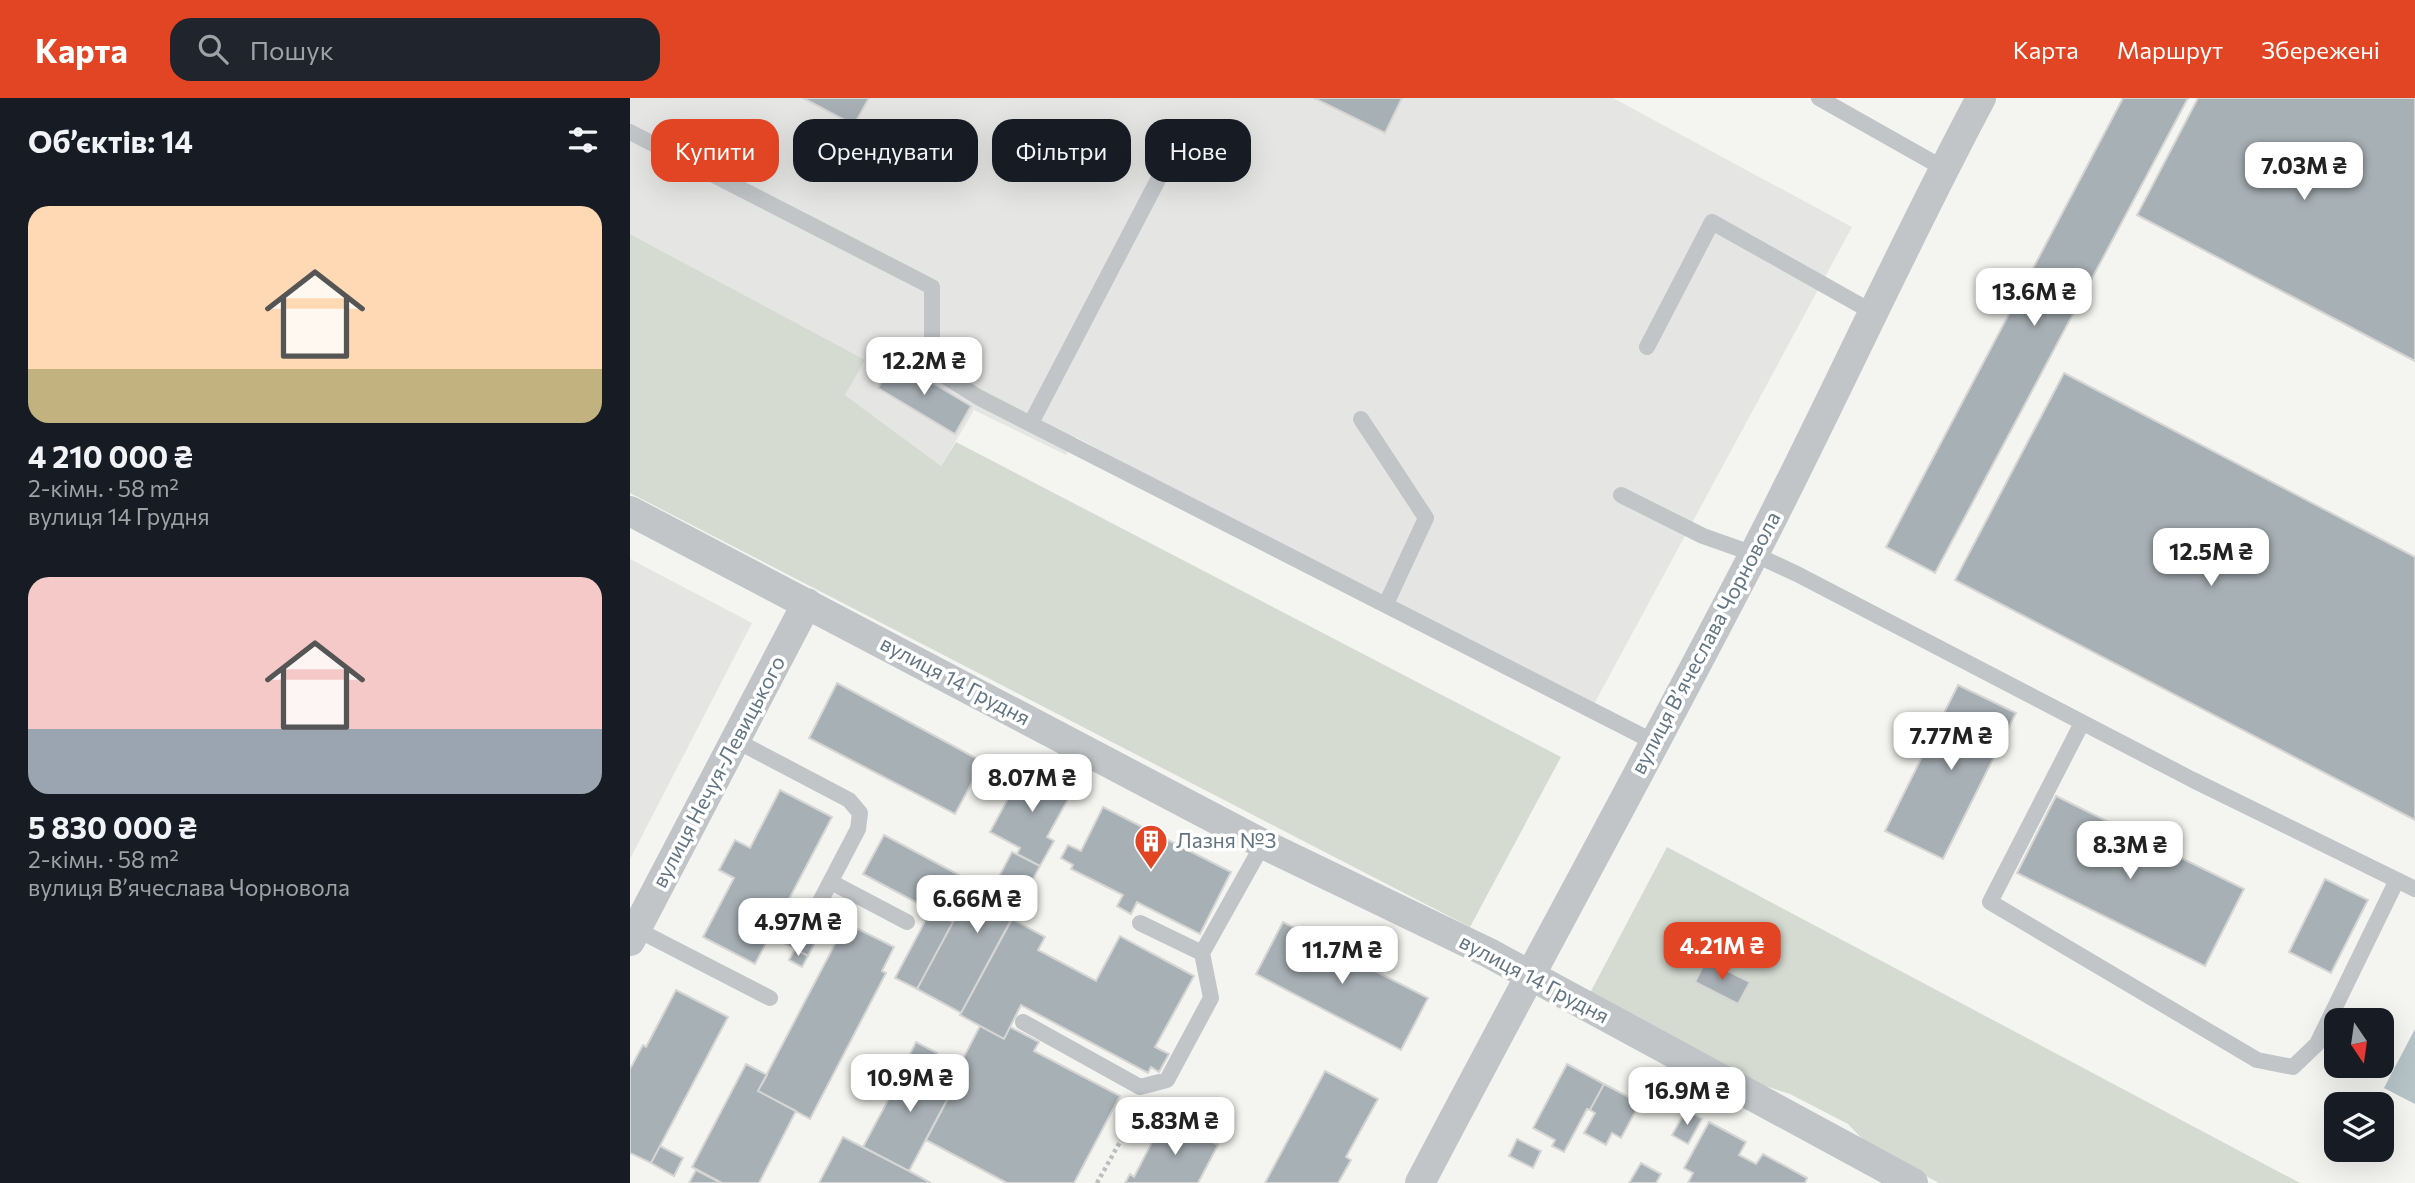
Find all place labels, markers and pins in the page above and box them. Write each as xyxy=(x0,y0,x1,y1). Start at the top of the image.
pin: 7.03M ₴ xyxy=(2239,142,2369,202)
pin: 13.6M ₴ xyxy=(1969,268,2099,328)
pin: 12.2M ₴ xyxy=(859,338,989,397)
pin: 12.5M ₴ xyxy=(2146,528,2276,588)
pin: 7.77M ₴ xyxy=(1886,712,2016,772)
pin: 8.07M ₴ xyxy=(967,754,1097,814)
building icon: Лазня №3 xyxy=(1132,822,1170,871)
pin: 8.3M ₴ xyxy=(2073,822,2187,881)
place label: Лазня №3 xyxy=(1176,827,1276,852)
pin: 6.66M ₴ xyxy=(912,876,1042,935)
pin: 4.97M ₴ xyxy=(733,898,863,958)
pin: 4.21M ₴ xyxy=(1657,922,1787,982)
pin: 11.7M ₴ xyxy=(1277,926,1407,986)
pin: 10.9M ₴ xyxy=(845,1054,975,1114)
pin: 16.9M ₴ xyxy=(1622,1068,1752,1127)
pin: 5.83M ₴ xyxy=(1110,1098,1240,1157)

